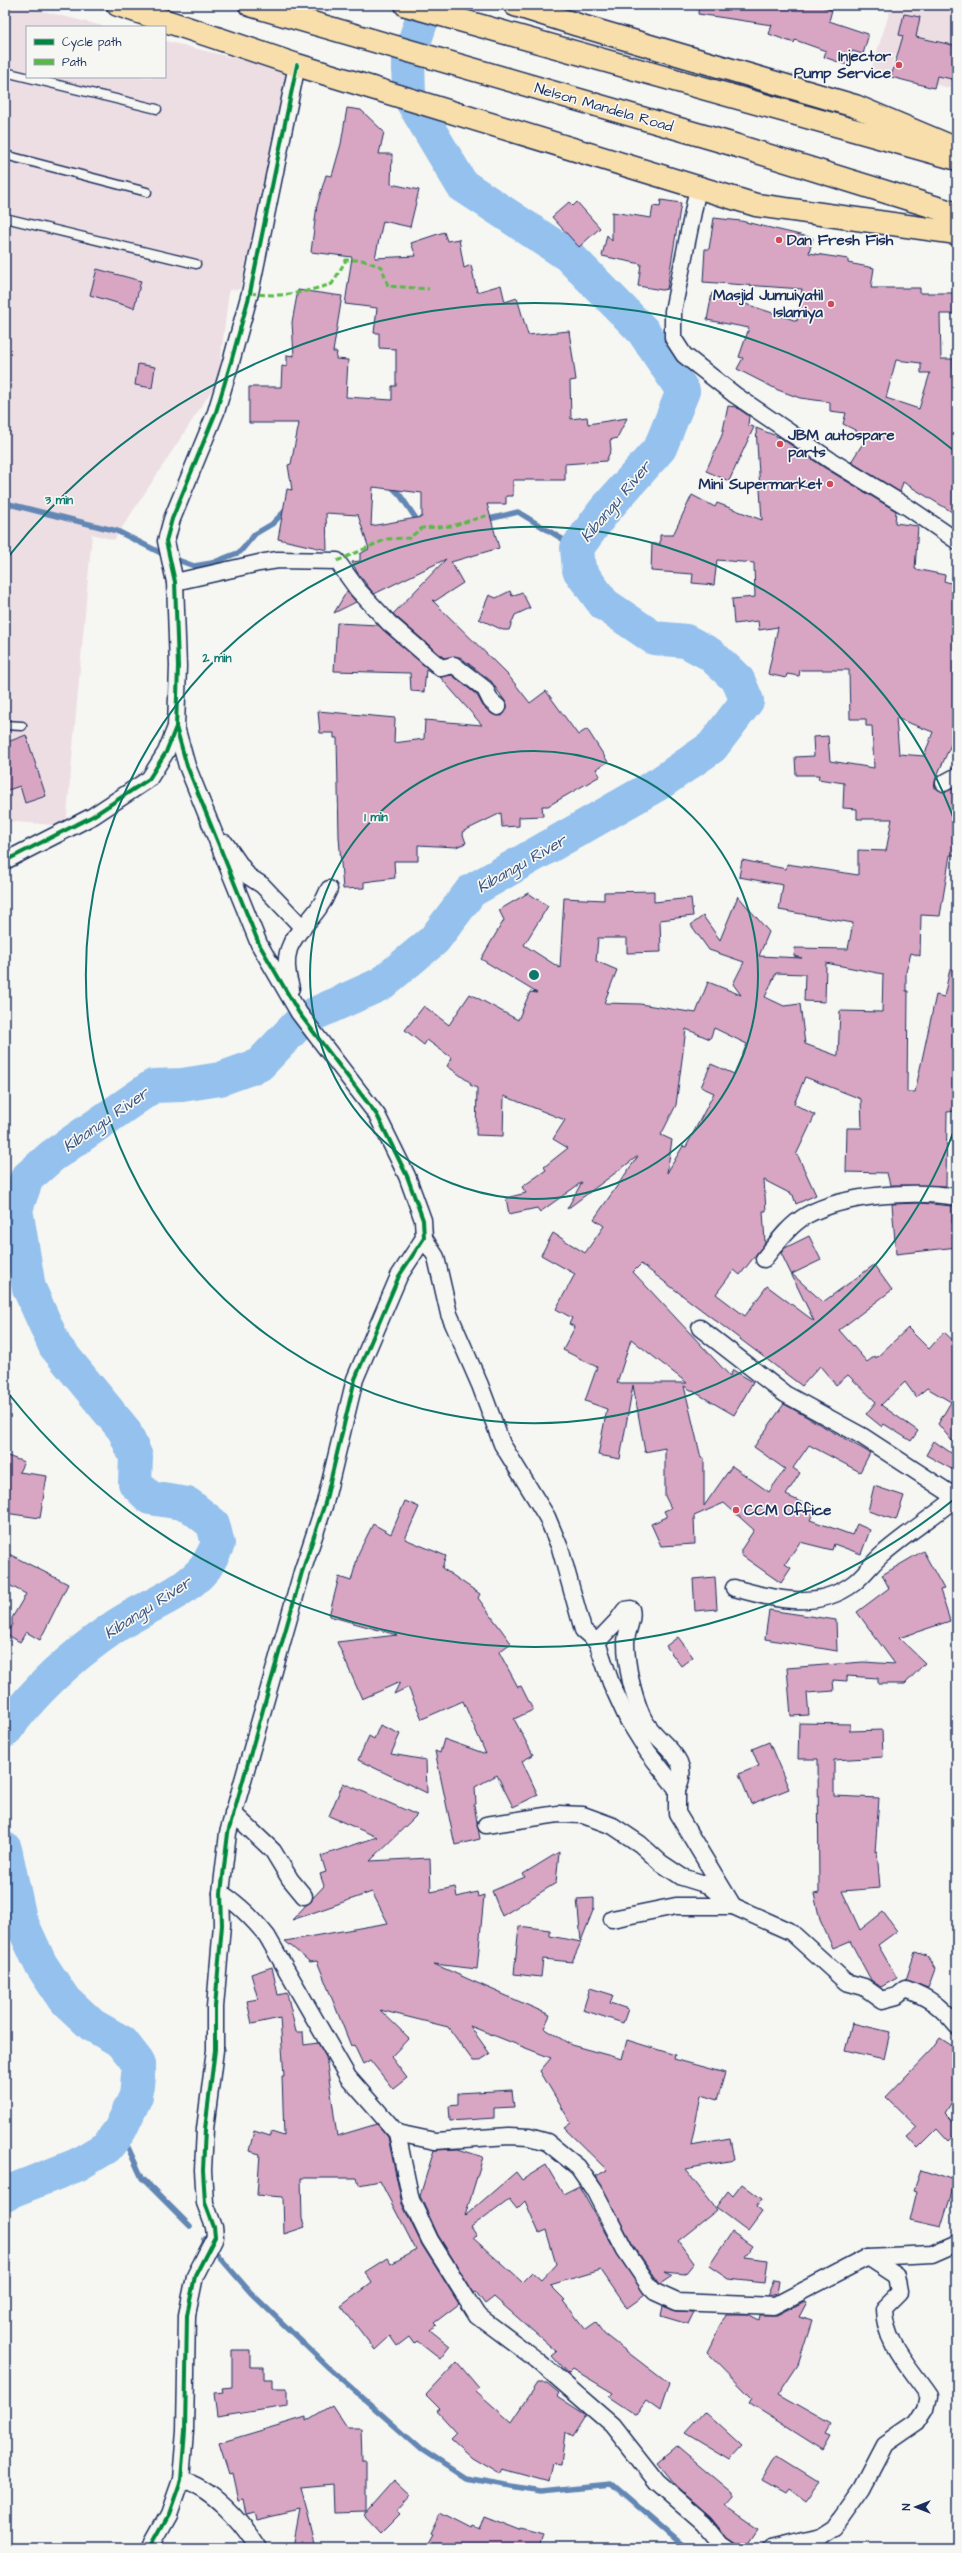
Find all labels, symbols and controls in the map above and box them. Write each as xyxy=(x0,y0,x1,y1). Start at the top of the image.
legend xyxy=(26,26,166,78)
text: Cycle path xyxy=(62,34,121,52)
place label: Injector Pump Service xyxy=(794,46,892,84)
text: Path xyxy=(62,54,87,71)
marker: Injector Pump Service xyxy=(894,60,904,70)
street label: Nelson Mandela Road xyxy=(532,78,676,137)
place label: Dan Fresh Fish xyxy=(787,230,894,251)
marker: Dan Fresh Fish xyxy=(774,235,784,245)
place label: Masjid Jumuiyatil Islamiya xyxy=(713,285,824,324)
marker: Masjid Jumuiyatil Islamiya xyxy=(826,299,836,309)
place label: JBM autospare parts xyxy=(787,425,895,463)
marker: JBM autospare parts xyxy=(775,439,785,449)
water label: Kibangu River xyxy=(575,455,658,548)
place label: Mini Supermarket xyxy=(699,474,823,495)
marker: Mini Supermarket xyxy=(825,479,835,489)
text: 3 min xyxy=(44,492,73,509)
text: 2 min xyxy=(202,650,231,667)
text: 1 min xyxy=(364,809,388,826)
water label: Kibangu River xyxy=(473,828,573,899)
centre of rings xyxy=(527,968,541,982)
water label: Kibangu River xyxy=(58,1081,155,1158)
place label: CCM Office xyxy=(744,1500,831,1521)
marker: CCM Office xyxy=(731,1505,741,1515)
water label: Kibangu River xyxy=(100,1570,198,1645)
north arrow xyxy=(896,2487,936,2527)
text: N xyxy=(899,2503,914,2510)

